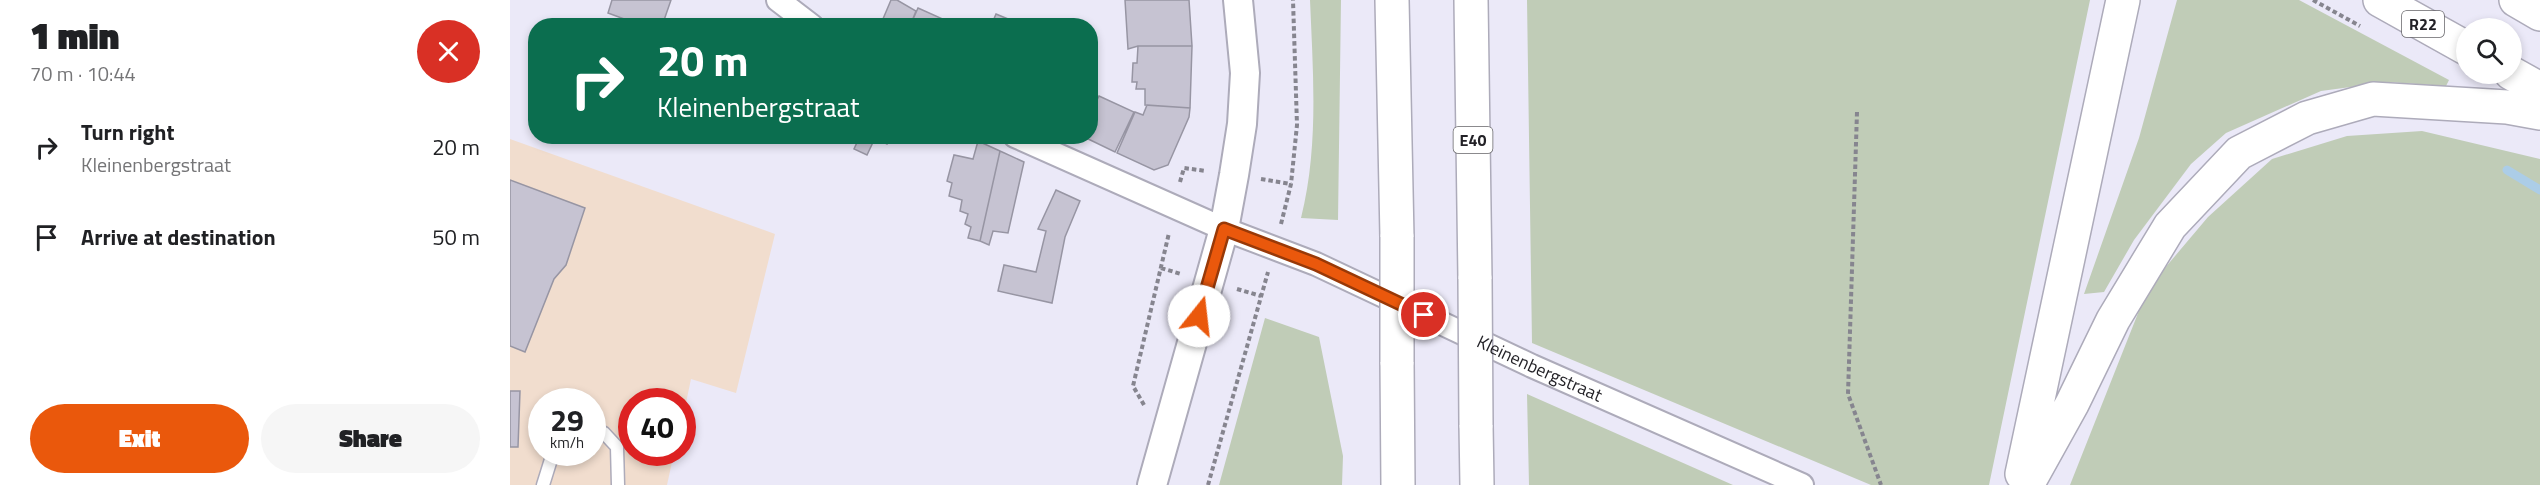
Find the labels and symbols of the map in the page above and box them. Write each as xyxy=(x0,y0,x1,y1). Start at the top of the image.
road number: R22 xyxy=(2402,11,2444,37)
road number: E40 xyxy=(1454,127,1492,153)
position arrow xyxy=(1167,284,1231,348)
pin xyxy=(1398,289,1449,340)
street label: Kleinenbergstraat xyxy=(1473,328,1607,409)
speed limit sign: 40 xyxy=(618,388,696,466)

